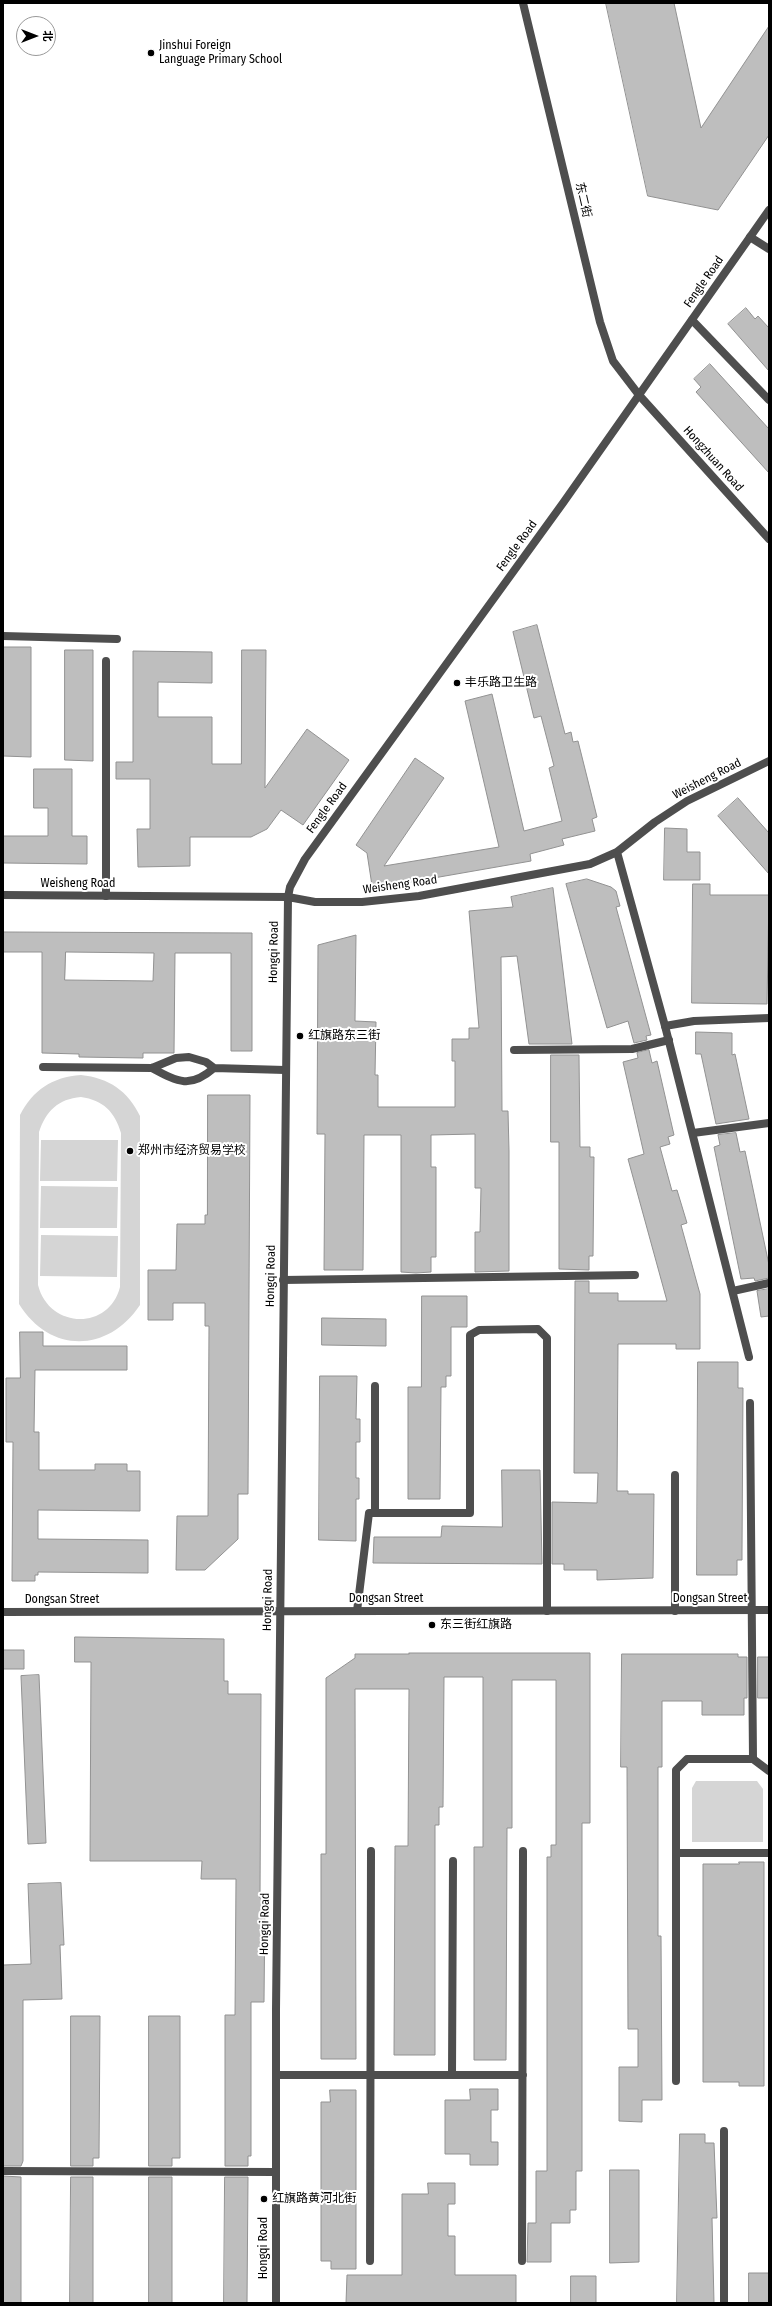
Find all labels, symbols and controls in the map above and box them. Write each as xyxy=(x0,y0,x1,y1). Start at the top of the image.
north arrow xyxy=(16,16,56,56)
text: 北 xyxy=(41,31,54,42)
place label: Jinshui Foreign Language Primary School xyxy=(159,39,282,67)
marker: Jinshui Foreign Language Primary School xyxy=(146,48,156,58)
street label: 东二街 xyxy=(572,181,594,219)
street label: Fengle Road xyxy=(681,254,727,310)
street label: Hongzhuan Road xyxy=(680,423,746,495)
street label: Fengle Road xyxy=(494,518,540,574)
place label: 丰乐路卫生路 xyxy=(465,676,537,690)
marker: 丰乐路卫生路 xyxy=(452,678,462,688)
street label: Weisheng Road xyxy=(670,756,744,802)
street label: Fengle Road xyxy=(304,780,350,836)
street label: Weisheng Road xyxy=(362,873,438,897)
street label: Weisheng Road xyxy=(41,877,115,891)
street label: Hongqi Road xyxy=(266,921,282,983)
place label: 红旗路东三街 xyxy=(308,1029,380,1043)
marker: 红旗路东三街 xyxy=(295,1031,305,1041)
place label: 郑州市经济贸易学校 xyxy=(138,1144,246,1158)
marker: 郑州市经济贸易学校 xyxy=(125,1146,135,1156)
street label: Hongqi Road xyxy=(263,1245,279,1307)
street label: Hongqi Road xyxy=(260,1569,276,1631)
street label: Dongsan Street xyxy=(349,1592,423,1606)
street label: Dongsan Street xyxy=(673,1592,747,1606)
street label: Dongsan Street xyxy=(25,1593,99,1607)
place label: 东三街红旗路 xyxy=(440,1618,512,1632)
marker: 东三街红旗路 xyxy=(427,1620,437,1630)
street label: Hongqi Road xyxy=(257,1893,273,1955)
place label: 红旗路黄河北街 xyxy=(272,2192,356,2206)
marker: 红旗路黄河北街 xyxy=(259,2194,269,2204)
street label: Hongqi Road xyxy=(257,2217,271,2279)

